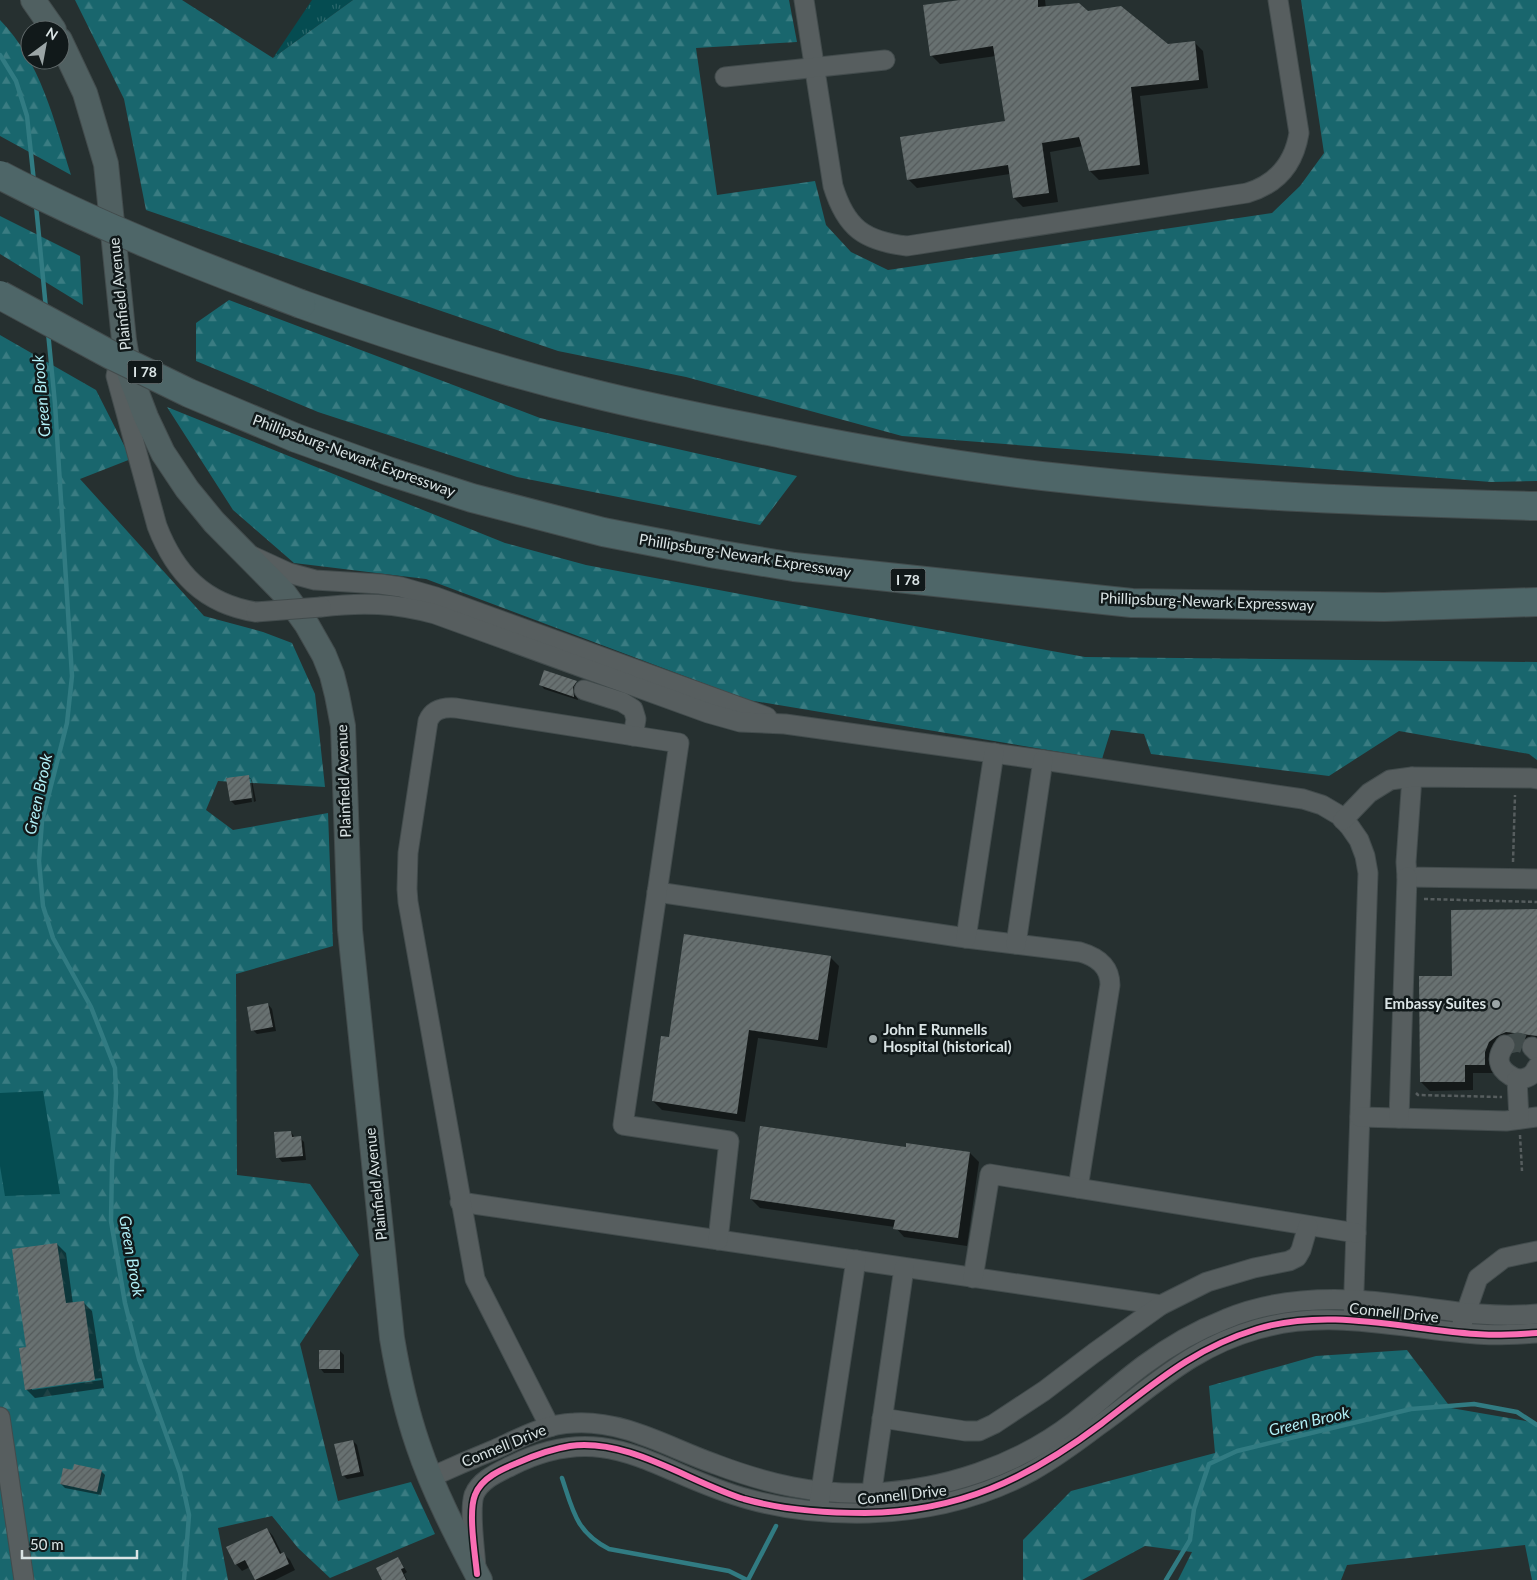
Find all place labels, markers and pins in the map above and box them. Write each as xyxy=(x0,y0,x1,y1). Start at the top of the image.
place label: Embassy Suites xyxy=(1384,994,1486,1012)
marker: Embassy Suites xyxy=(1490,998,1502,1010)
place label: John E Runnells Hospital (historical) xyxy=(883,1020,1012,1055)
marker: John E Runnells Hospital (historical) xyxy=(867,1033,879,1045)

